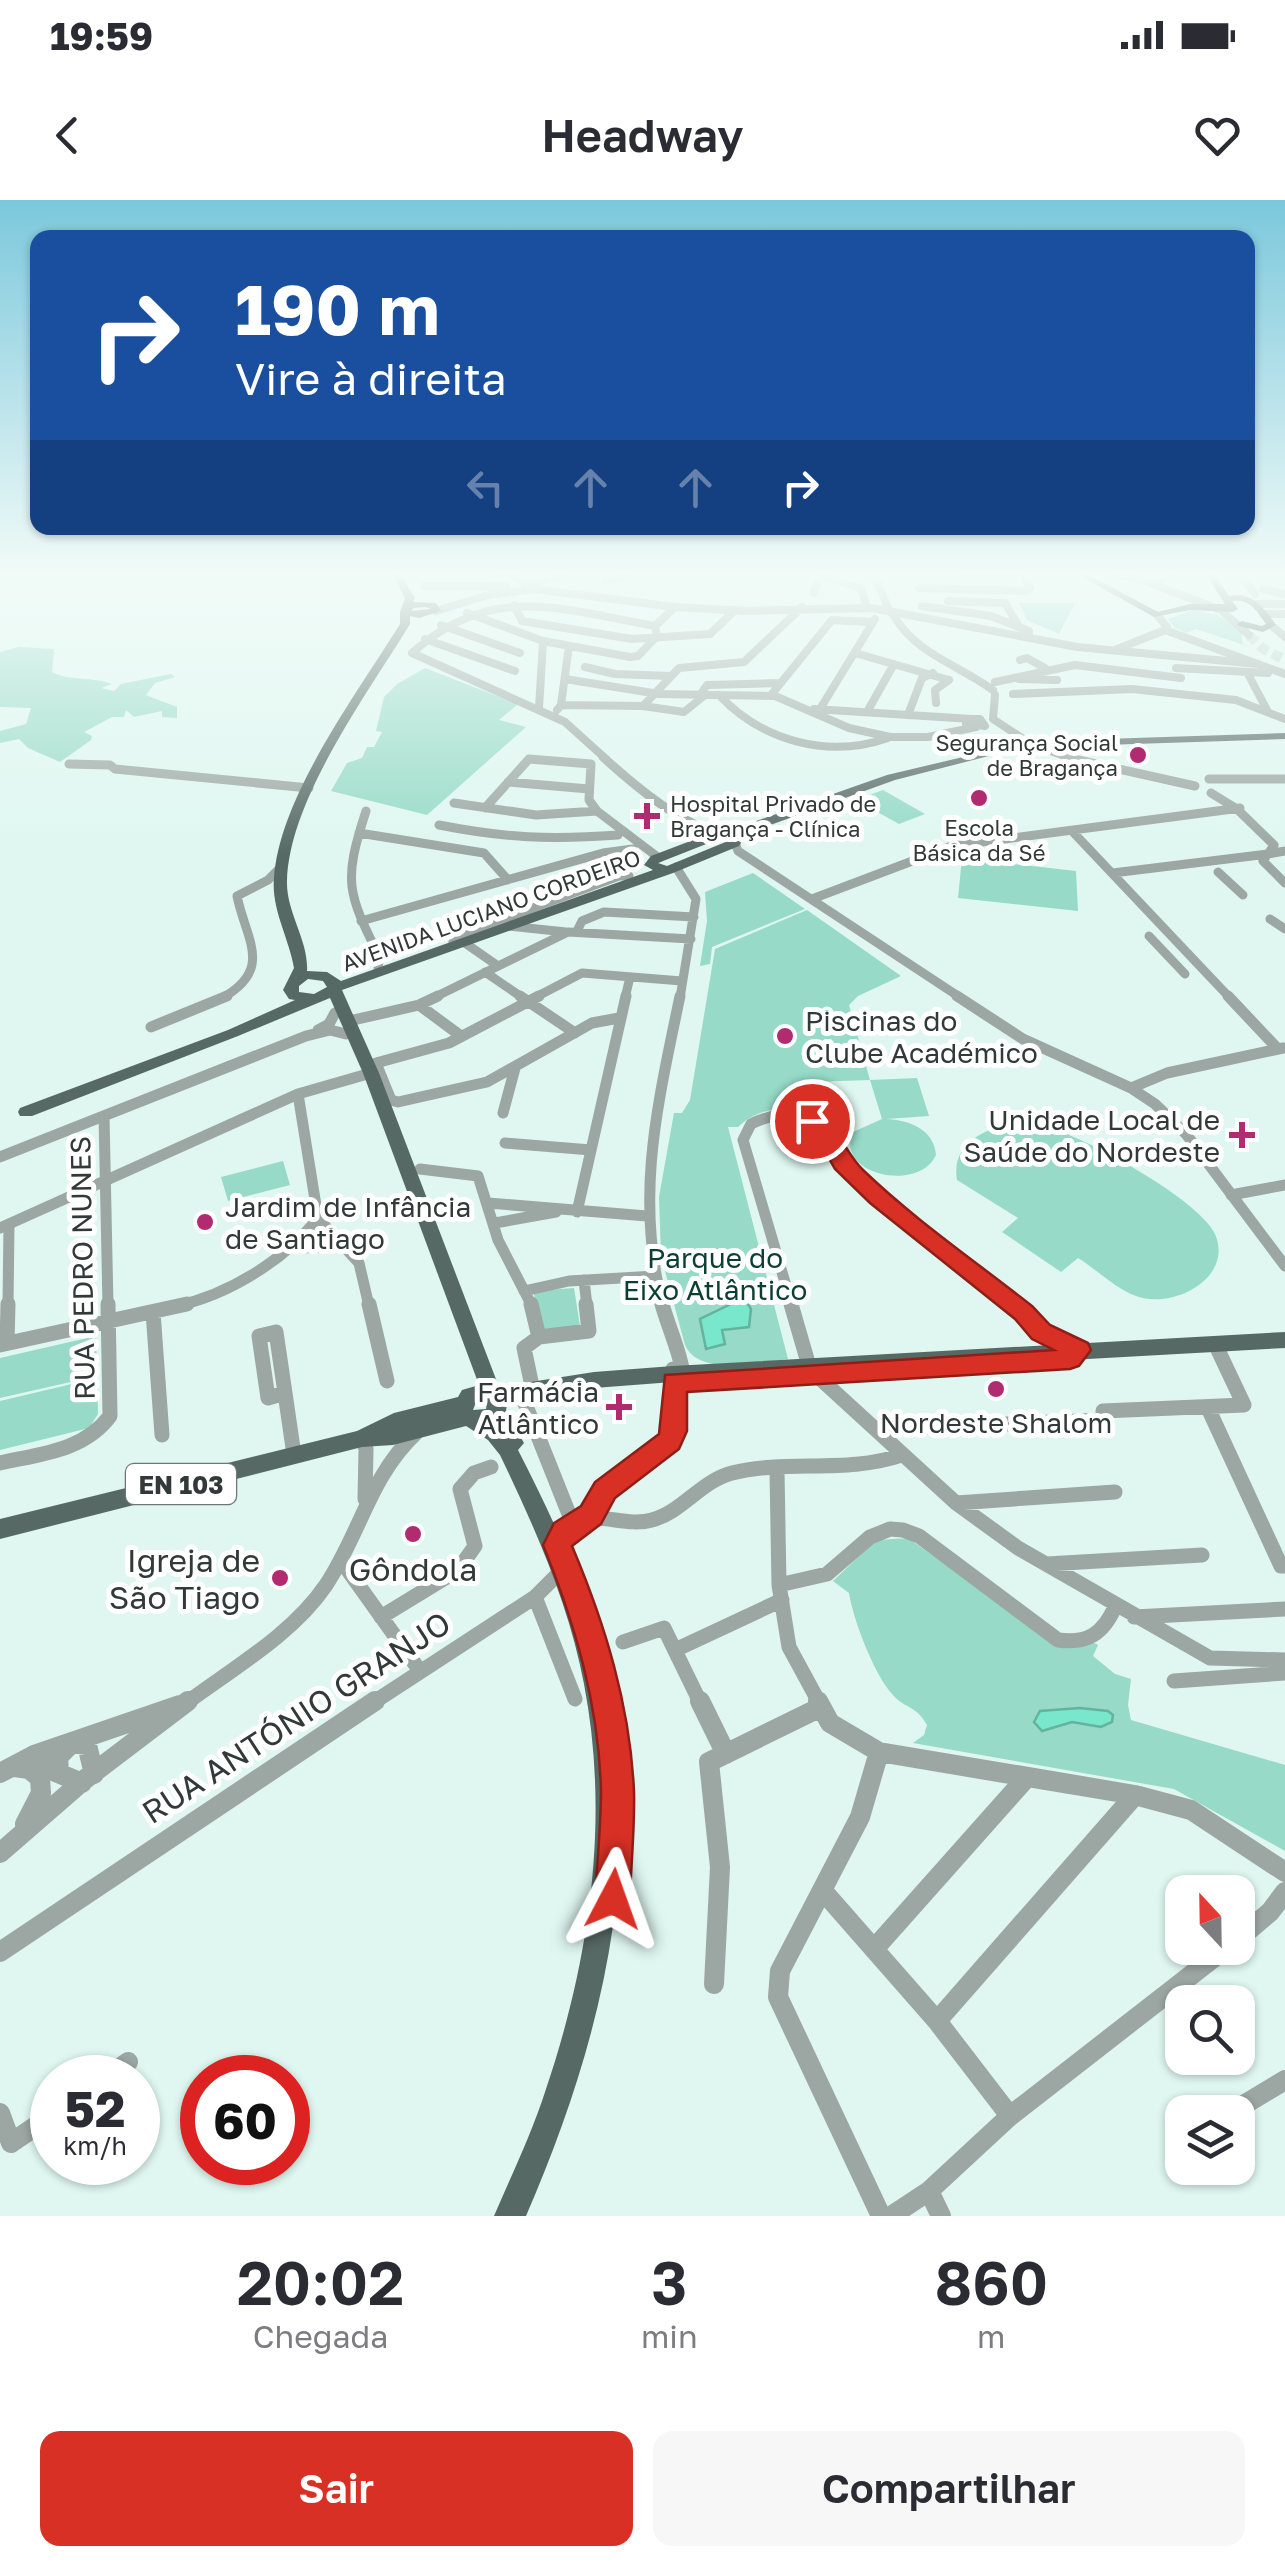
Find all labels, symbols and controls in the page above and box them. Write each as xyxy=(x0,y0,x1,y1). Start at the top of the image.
text: 19:59 xyxy=(50,13,153,58)
icon: back xyxy=(40,108,95,163)
text: Headway xyxy=(542,108,743,162)
icon: heart xyxy=(1190,108,1245,163)
text: 190 m xyxy=(235,266,440,350)
icon: right xyxy=(70,270,200,400)
text: Vire à direita xyxy=(235,351,507,405)
icon: left xyxy=(458,460,513,515)
icon: ahead xyxy=(563,460,618,515)
icon: ahead xyxy=(668,460,723,515)
icon: right xyxy=(773,460,828,515)
place label: Segurança Social de Bragança xyxy=(935,729,1118,781)
marker: Segurança Social de Bragança xyxy=(1127,744,1149,766)
marker: Escola Básica da Sé xyxy=(968,787,990,809)
place label: Hospital Privado de Bragança - Clínica xyxy=(670,790,876,842)
marker: Hospital Privado de Bragança - Clínica xyxy=(634,803,660,829)
place label: Escola Básica da Sé xyxy=(913,814,1045,866)
street label: AVENIDA LUCIANO CORDEIRO xyxy=(338,843,644,977)
place label: Piscinas do Clube Académico xyxy=(805,1004,1038,1069)
marker: Piscinas do Clube Académico xyxy=(774,1025,796,1047)
pin xyxy=(770,1079,855,1164)
icon: arrive xyxy=(785,1094,840,1149)
place label: Unidade Local de Saúde do Nordeste xyxy=(963,1103,1220,1168)
marker: Unidade Local de Saúde do Nordeste xyxy=(1229,1122,1255,1148)
street label: RUA PEDRO NUNES xyxy=(63,1136,101,1400)
place label: Jardim de Infância de Santiago xyxy=(225,1190,471,1255)
marker: Jardim de Infância de Santiago xyxy=(194,1211,216,1233)
park label: Parque do Eixo Atlântico xyxy=(623,1241,807,1306)
place label: Farmácia Atlântico xyxy=(477,1375,599,1440)
marker: Nordeste Shalom xyxy=(985,1378,1007,1400)
marker: Farmácia Atlântico xyxy=(608,1396,630,1418)
place label: Nordeste Shalom xyxy=(880,1406,1112,1439)
road number: EN 103 xyxy=(126,1464,236,1504)
marker: Gôndola xyxy=(402,1523,424,1545)
place label: Igreja de São Tiago xyxy=(109,1541,260,1616)
place label: Gôndola xyxy=(349,1550,477,1588)
marker: Igreja de São Tiago xyxy=(269,1567,291,1589)
street label: RUA ANTÓNIO GRANJO xyxy=(135,1603,457,1831)
position arrow xyxy=(561,1847,665,1951)
north arrow xyxy=(1165,1875,1255,1965)
map controls xyxy=(1165,1875,1255,2185)
button: search xyxy=(1165,1985,1255,2075)
speed limit sign: 60 xyxy=(180,2055,310,2185)
text: 52 xyxy=(64,2078,125,2138)
button: layers xyxy=(1165,2095,1255,2185)
text: km/h xyxy=(63,2130,127,2161)
text: 20:02 xyxy=(237,2246,404,2318)
text: 3 xyxy=(651,2246,687,2318)
text: 860 xyxy=(935,2246,1048,2318)
text: Chegada xyxy=(253,2317,388,2355)
text: min xyxy=(641,2317,698,2355)
text: m xyxy=(977,2317,1005,2355)
button: Sair xyxy=(40,2431,633,2546)
button: Compartilhar xyxy=(653,2431,1245,2546)

